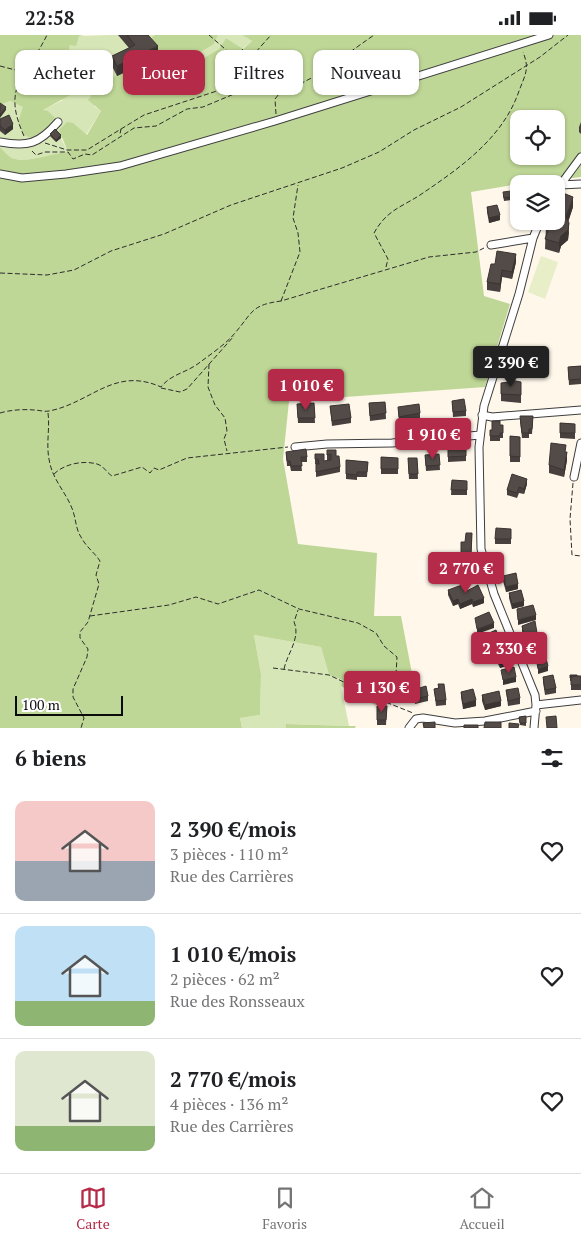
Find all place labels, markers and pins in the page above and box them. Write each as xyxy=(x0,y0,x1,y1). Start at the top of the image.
pin: 2 390 € xyxy=(465,345,557,388)
pin: 1 010 € xyxy=(260,369,352,411)
pin: 1 910 € xyxy=(387,417,479,460)
pin: 2 770 € xyxy=(420,551,512,594)
pin: 2 330 € xyxy=(463,631,555,674)
pin: 1 130 € xyxy=(336,671,428,713)

